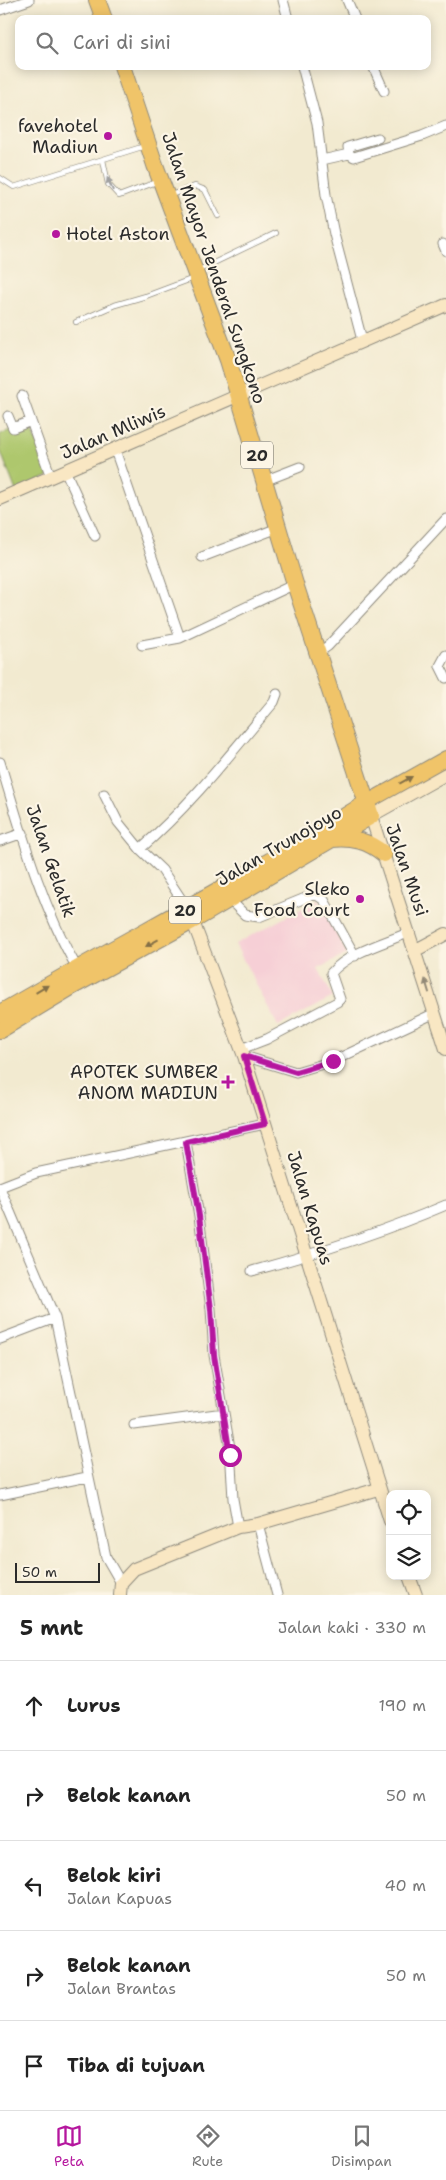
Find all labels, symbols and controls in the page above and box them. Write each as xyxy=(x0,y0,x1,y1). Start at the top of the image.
search box xyxy=(15,15,431,70)
icon: search xyxy=(33,29,61,57)
text: Cari di sini xyxy=(73,30,171,55)
place label: favehotel Madiun xyxy=(18,114,99,159)
street label: Jalan Mayor Jenderal Sungkono xyxy=(156,129,272,407)
marker: favehotel Madiun xyxy=(102,130,114,142)
one-way arrow xyxy=(106,177,114,191)
place label: Hotel Aston xyxy=(66,222,169,246)
marker: Hotel Aston xyxy=(50,228,62,240)
street label: Jalan Mliwis xyxy=(57,399,169,465)
road number: 20 xyxy=(241,442,273,468)
one-way arrow xyxy=(400,776,413,785)
street label: Jalan Trunojoyo xyxy=(212,800,346,892)
street label: Jalan Gelatik xyxy=(20,801,82,921)
street label: Jalan Musi xyxy=(380,821,434,919)
place label: Sleko Food Court xyxy=(254,877,350,922)
marker: Sleko Food Court xyxy=(354,893,366,905)
road number: 20 xyxy=(169,896,201,924)
one-way arrow xyxy=(145,939,159,947)
one-way arrow xyxy=(422,978,430,993)
one-way arrow xyxy=(35,984,49,993)
route end xyxy=(322,1050,345,1073)
place label: APOTEK SUMBER ANOM MADIUN xyxy=(70,1060,218,1105)
marker: APOTEK SUMBER ANOM MADIUN xyxy=(222,1076,234,1088)
street label: Jalan Kapuas xyxy=(281,1148,339,1268)
route start xyxy=(219,1444,242,1467)
map controls xyxy=(386,1490,431,1580)
button: locate xyxy=(386,1490,431,1535)
button: layers xyxy=(386,1535,431,1580)
scale bar xyxy=(15,1560,100,1583)
text: 50 m xyxy=(22,1563,57,1581)
text: 5 mnt xyxy=(20,1614,83,1642)
text: Jalan kaki · 330 m xyxy=(278,1617,426,1638)
icon: ahead xyxy=(20,1692,48,1720)
text: Lurus xyxy=(67,1693,121,1718)
text: 190 m xyxy=(379,1695,426,1716)
icon: right xyxy=(20,1782,48,1810)
text: Belok kanan xyxy=(67,1783,191,1808)
text: 50 m xyxy=(386,1785,426,1806)
text: Belok kiri xyxy=(67,1863,161,1888)
icon: left xyxy=(20,1872,48,1900)
text: 40 m xyxy=(384,1875,426,1896)
text: Jalan Kapuas xyxy=(67,1888,172,1909)
text: Belok kanan xyxy=(67,1953,191,1978)
icon: right xyxy=(20,1962,48,1990)
text: 50 m xyxy=(386,1965,426,1986)
text: Jalan Brantas xyxy=(67,1978,176,1999)
icon: arrive xyxy=(20,2052,48,2080)
text: Tiba di tujuan xyxy=(67,2053,205,2078)
tab: Peta xyxy=(54,2122,84,2170)
tab: Rute xyxy=(192,2122,223,2170)
tab: Disimpan xyxy=(331,2122,392,2170)

